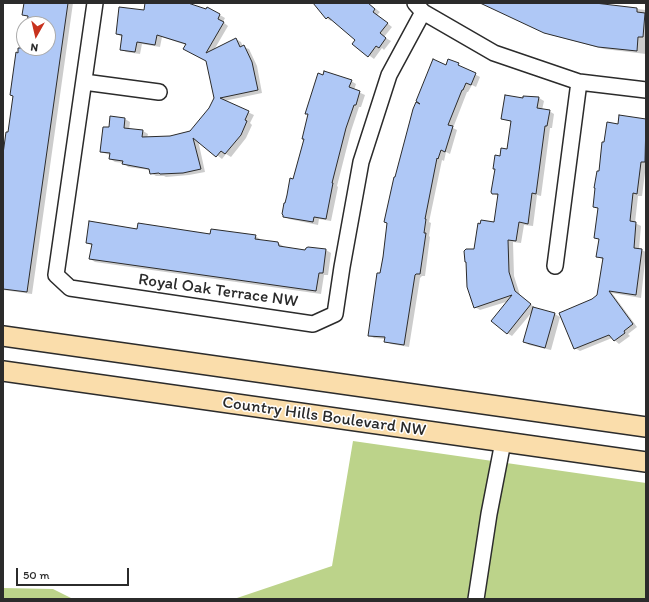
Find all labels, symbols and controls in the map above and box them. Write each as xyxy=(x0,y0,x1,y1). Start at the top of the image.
north arrow xyxy=(16,16,56,56)
text: N xyxy=(30,40,39,54)
street label: Royal Oak Terrace NW xyxy=(137,270,299,312)
street label: Country Hills Boulevard NW xyxy=(221,393,427,441)
scale bar xyxy=(18,560,131,586)
text: 50 m xyxy=(23,568,49,582)

